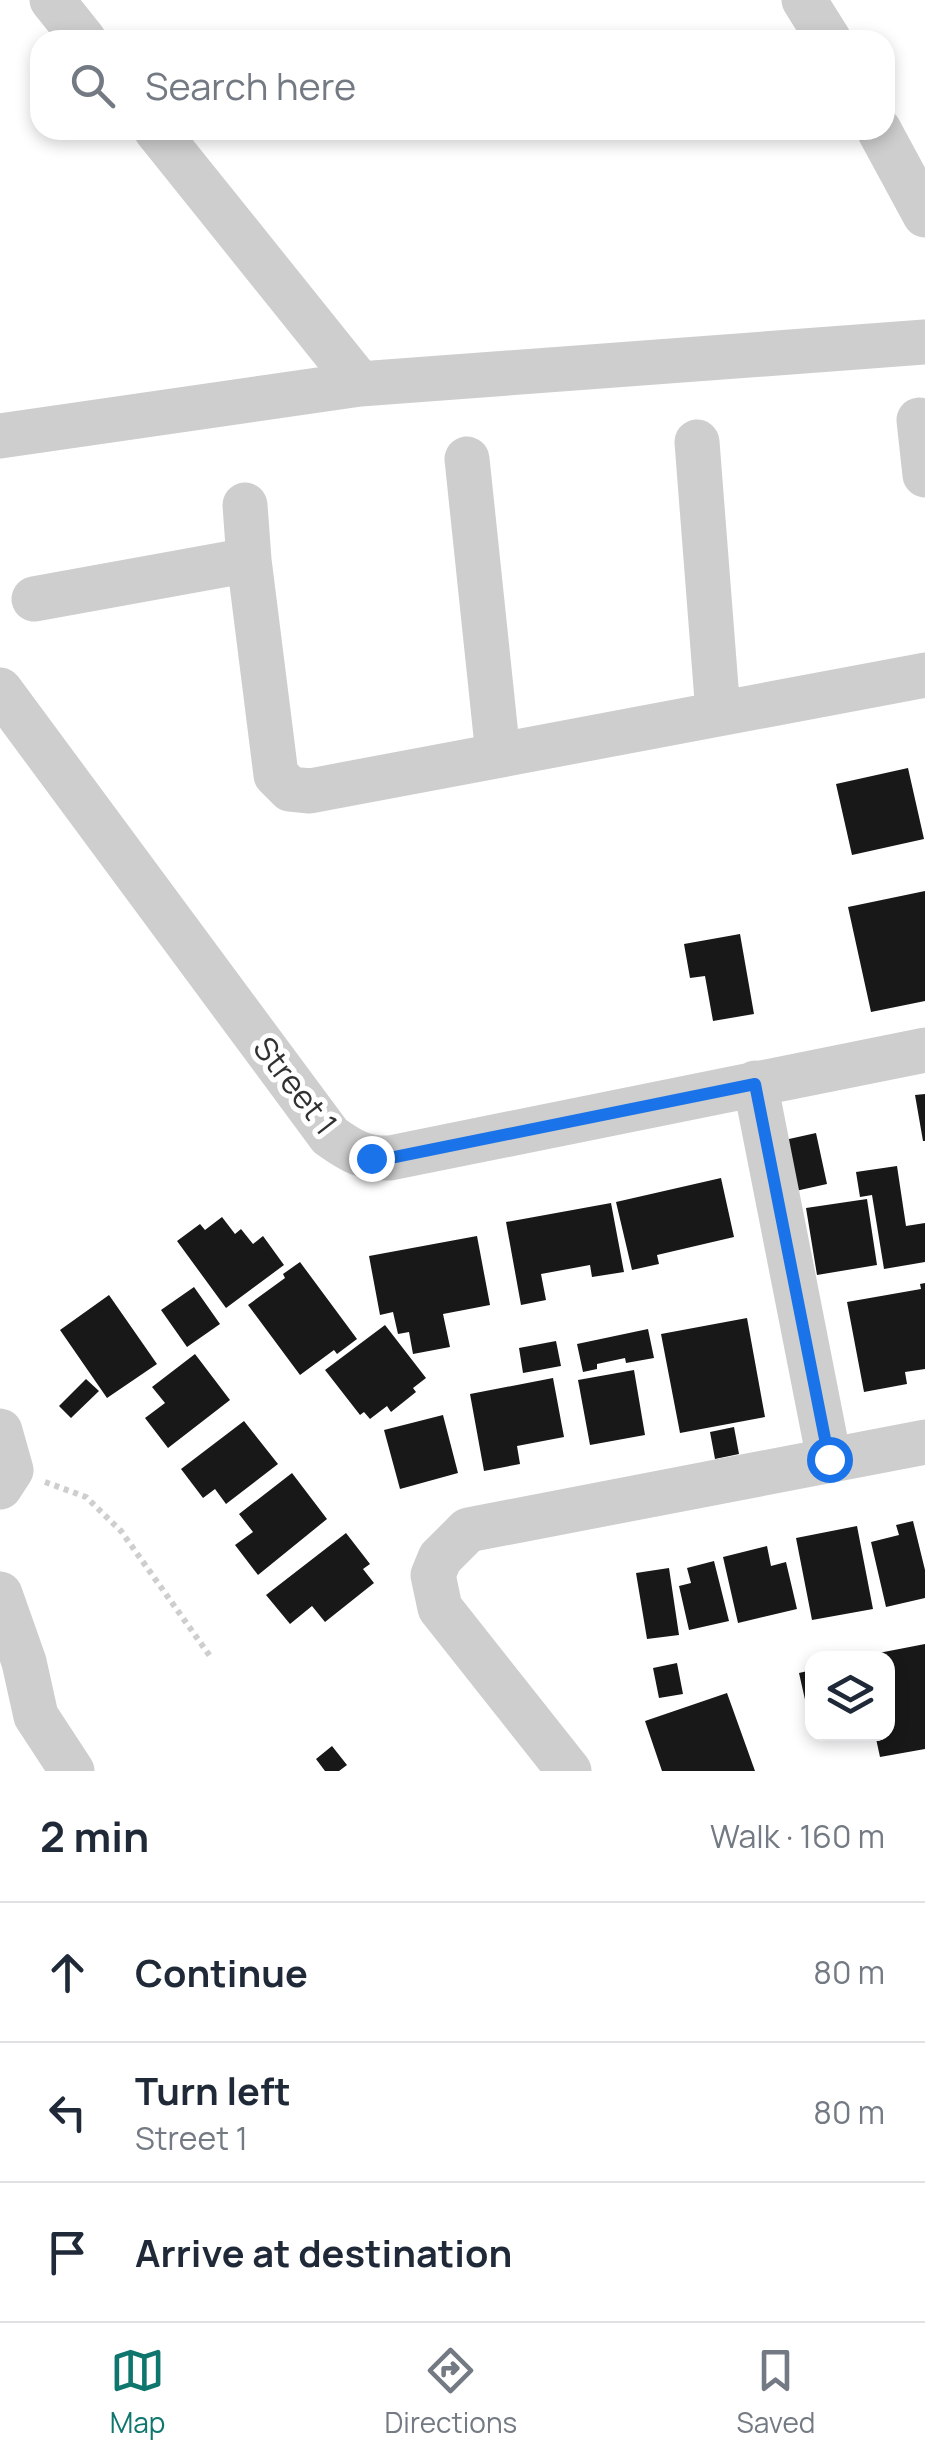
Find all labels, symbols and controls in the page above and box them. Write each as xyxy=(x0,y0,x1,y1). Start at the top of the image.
search box xyxy=(30,30,895,140)
icon: search xyxy=(65,58,120,113)
text: Search here xyxy=(145,59,356,111)
street label: Street 1 xyxy=(244,1027,348,1143)
route end xyxy=(349,1136,395,1182)
route start xyxy=(807,1437,853,1483)
map controls xyxy=(805,1651,895,1741)
button: layers xyxy=(805,1651,895,1741)
text: 2 min xyxy=(40,1807,149,1865)
text: Walk · 160 m xyxy=(710,1814,885,1858)
icon: ahead xyxy=(40,1945,95,2000)
text: Continue xyxy=(135,1946,308,1998)
text: 80 m xyxy=(813,1950,885,1994)
text: Turn left xyxy=(135,2064,291,2116)
icon: left xyxy=(40,2085,95,2140)
text: 80 m xyxy=(813,2090,885,2134)
text: Street 1 xyxy=(135,2116,248,2160)
icon: arrive xyxy=(40,2225,95,2280)
text: Arrive at destination xyxy=(135,2226,512,2278)
tab: Map xyxy=(110,2343,165,2441)
tab: Directions xyxy=(385,2343,517,2441)
tab: Saved xyxy=(736,2343,815,2441)

